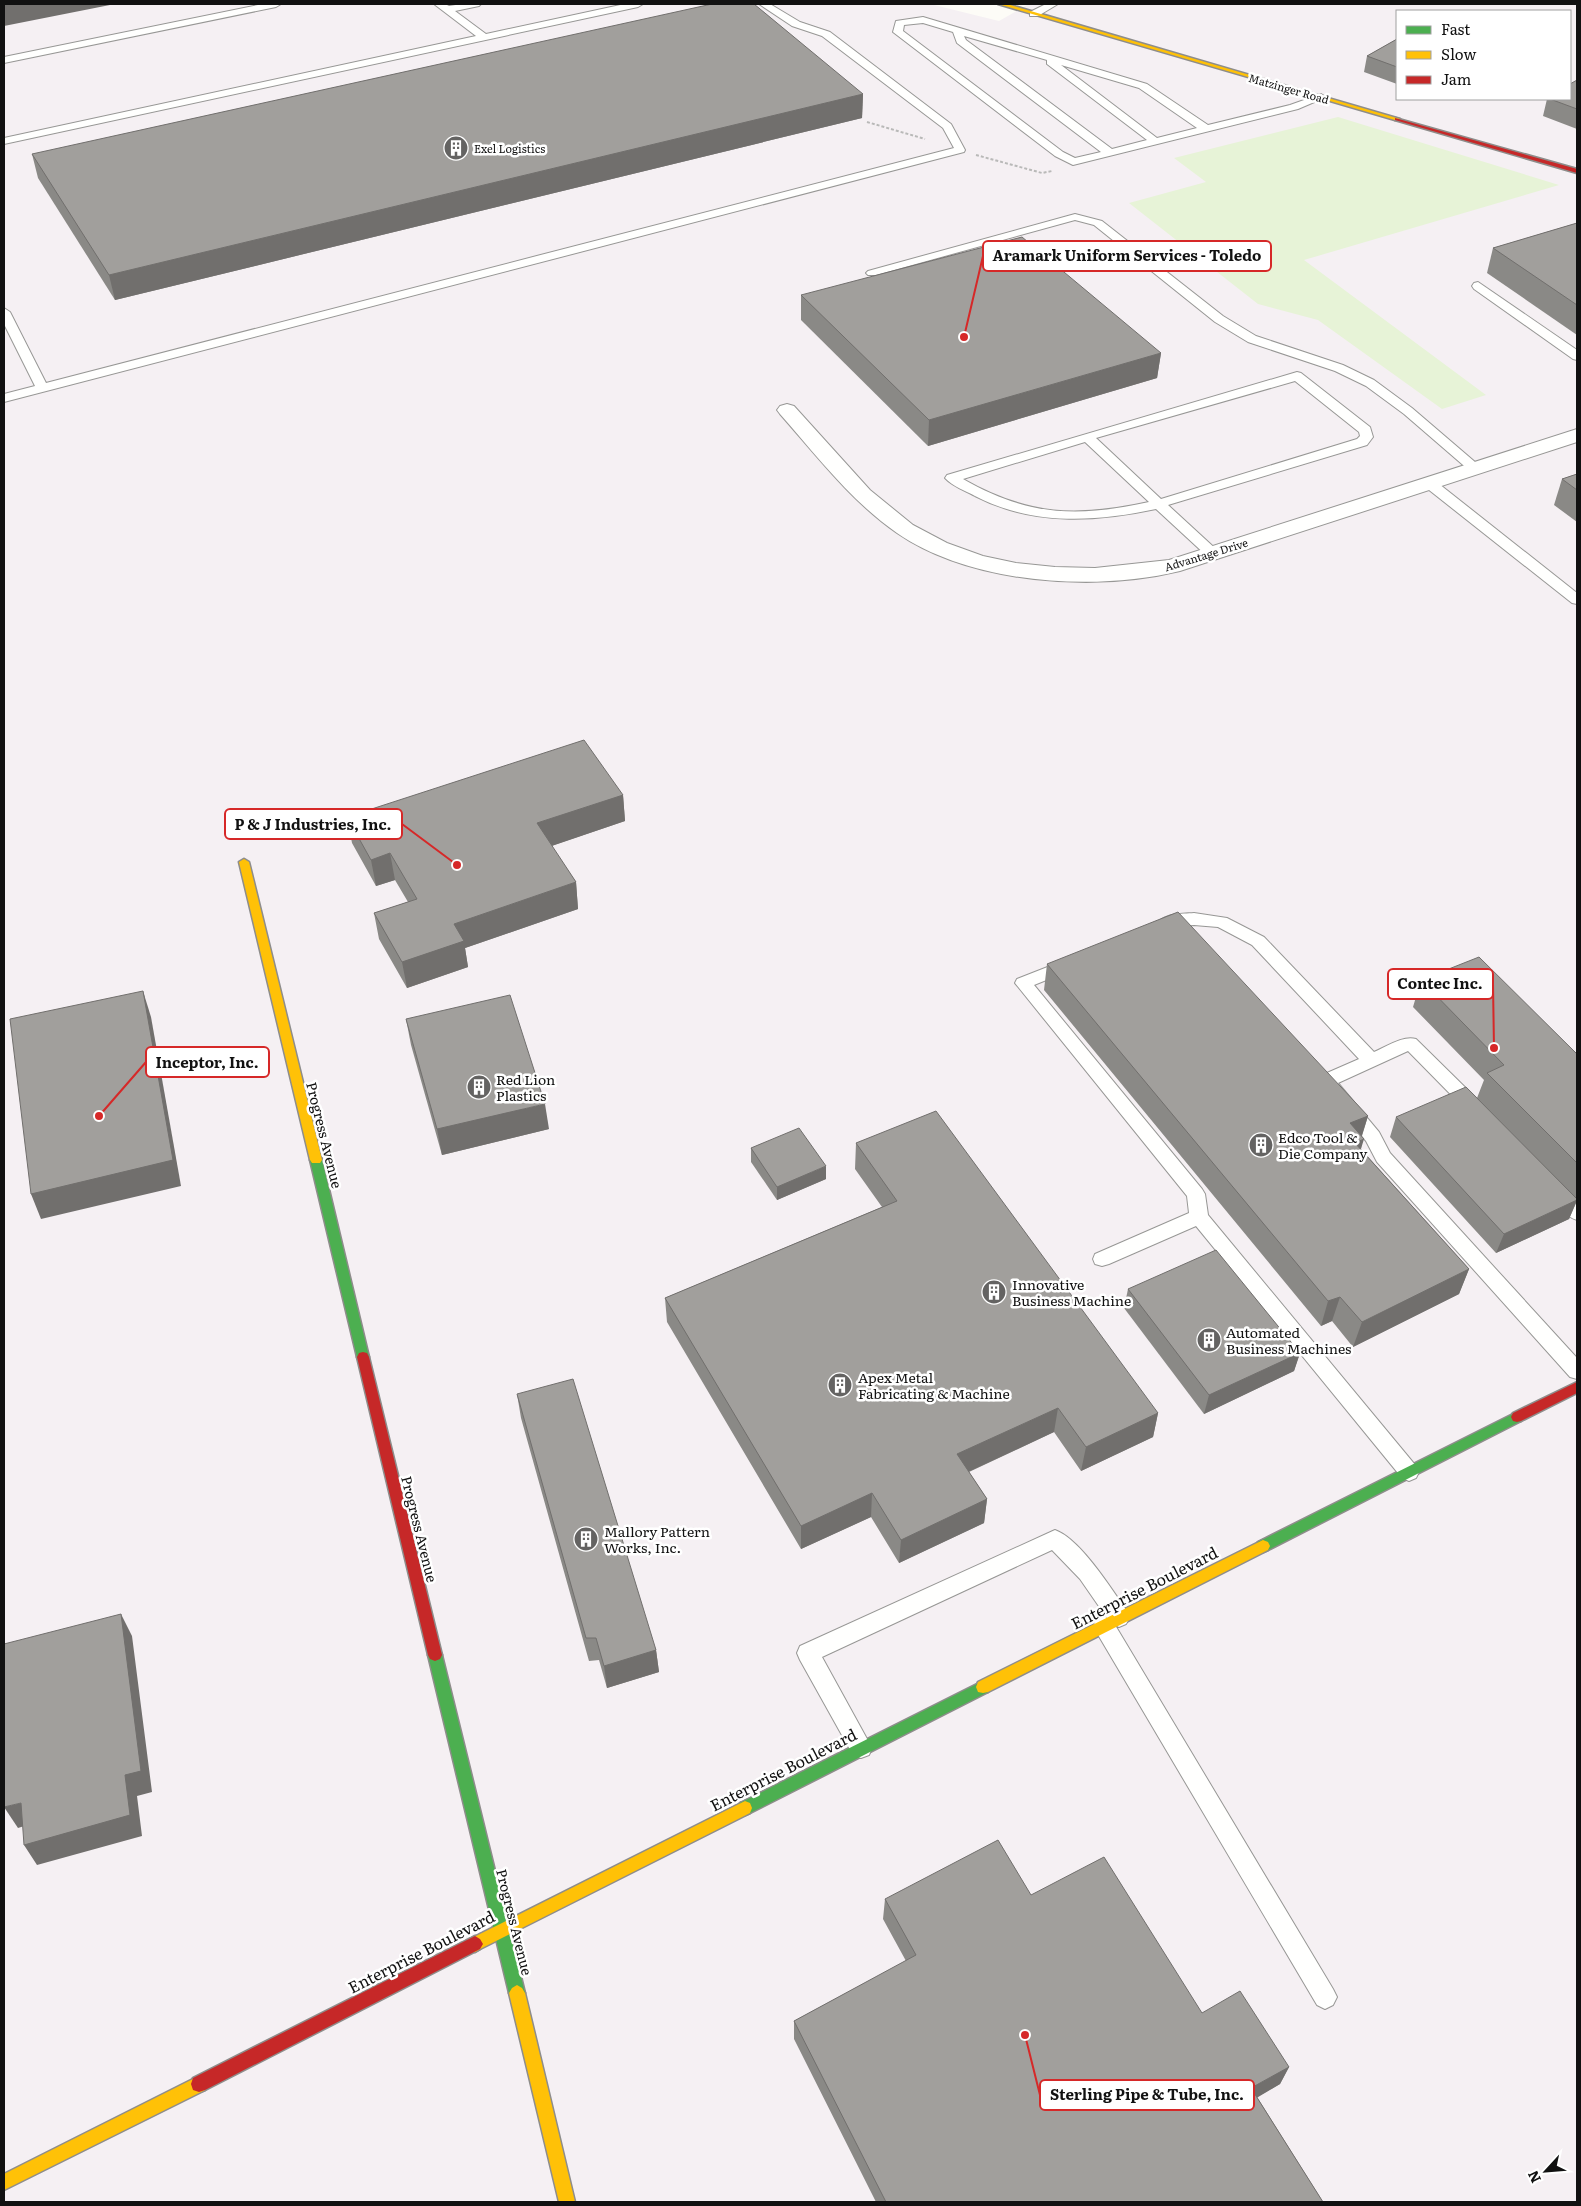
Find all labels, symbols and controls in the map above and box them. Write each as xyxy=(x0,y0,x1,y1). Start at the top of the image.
legend xyxy=(1396,10,1571,100)
text: Fast xyxy=(1441,17,1470,40)
text: Slow xyxy=(1441,42,1476,65)
text: Jam xyxy=(1441,67,1472,90)
street label: Matzinger Road xyxy=(1247,69,1331,107)
building icon: Exel Logistics xyxy=(443,135,469,161)
place label: Exel Logistics xyxy=(474,140,545,156)
callout: Aramark Uniform Services - Toledo xyxy=(983,241,1271,271)
text: Aramark Uniform Services - Toledo xyxy=(993,243,1261,266)
street label: Advantage Drive xyxy=(1162,534,1250,574)
callout: P & J Industries, Inc. xyxy=(225,809,402,839)
text: P & J Industries, Inc. xyxy=(234,812,392,835)
callout: Contec Inc. xyxy=(1388,969,1493,999)
text: Contec Inc. xyxy=(1397,971,1483,994)
callout: Inceptor, Inc. xyxy=(146,1047,269,1077)
text: Inceptor, Inc. xyxy=(155,1050,259,1073)
place label: Red Lion Plastics xyxy=(496,1069,555,1105)
building icon: Red Lion Plastics xyxy=(466,1074,492,1100)
street label: Progress Avenue xyxy=(302,1080,348,1190)
place label: Edco Tool & Die Company xyxy=(1278,1127,1368,1163)
building icon: Edco Tool & Die Company xyxy=(1248,1132,1274,1158)
place label: Innovative Business Machine xyxy=(1012,1274,1131,1310)
building icon: Innovative Business Machine xyxy=(981,1279,1007,1305)
place label: Automated Business Machines xyxy=(1226,1322,1351,1358)
building icon: Automated Business Machines xyxy=(1196,1327,1222,1353)
place label: Apex Metal Fabricating & Machine xyxy=(858,1367,1010,1403)
building icon: Apex Metal Fabricating & Machine xyxy=(827,1372,853,1398)
street label: Progress Avenue xyxy=(397,1474,443,1584)
place label: Mallory Pattern Works, Inc. xyxy=(604,1521,710,1557)
building icon: Mallory Pattern Works, Inc. xyxy=(573,1526,599,1552)
street label: Enterprise Boulevard xyxy=(1066,1539,1222,1634)
street label: Enterprise Boulevard xyxy=(705,1721,861,1816)
street label: Progress Avenue xyxy=(492,1867,538,1977)
street label: Enterprise Boulevard xyxy=(343,1903,499,1998)
callout: Sterling Pipe & Tube, Inc. xyxy=(1040,2080,1254,2110)
text: Sterling Pipe & Tube, Inc. xyxy=(1050,2082,1244,2105)
north arrow xyxy=(1521,2146,1571,2196)
text: N xyxy=(1522,2167,1545,2187)

